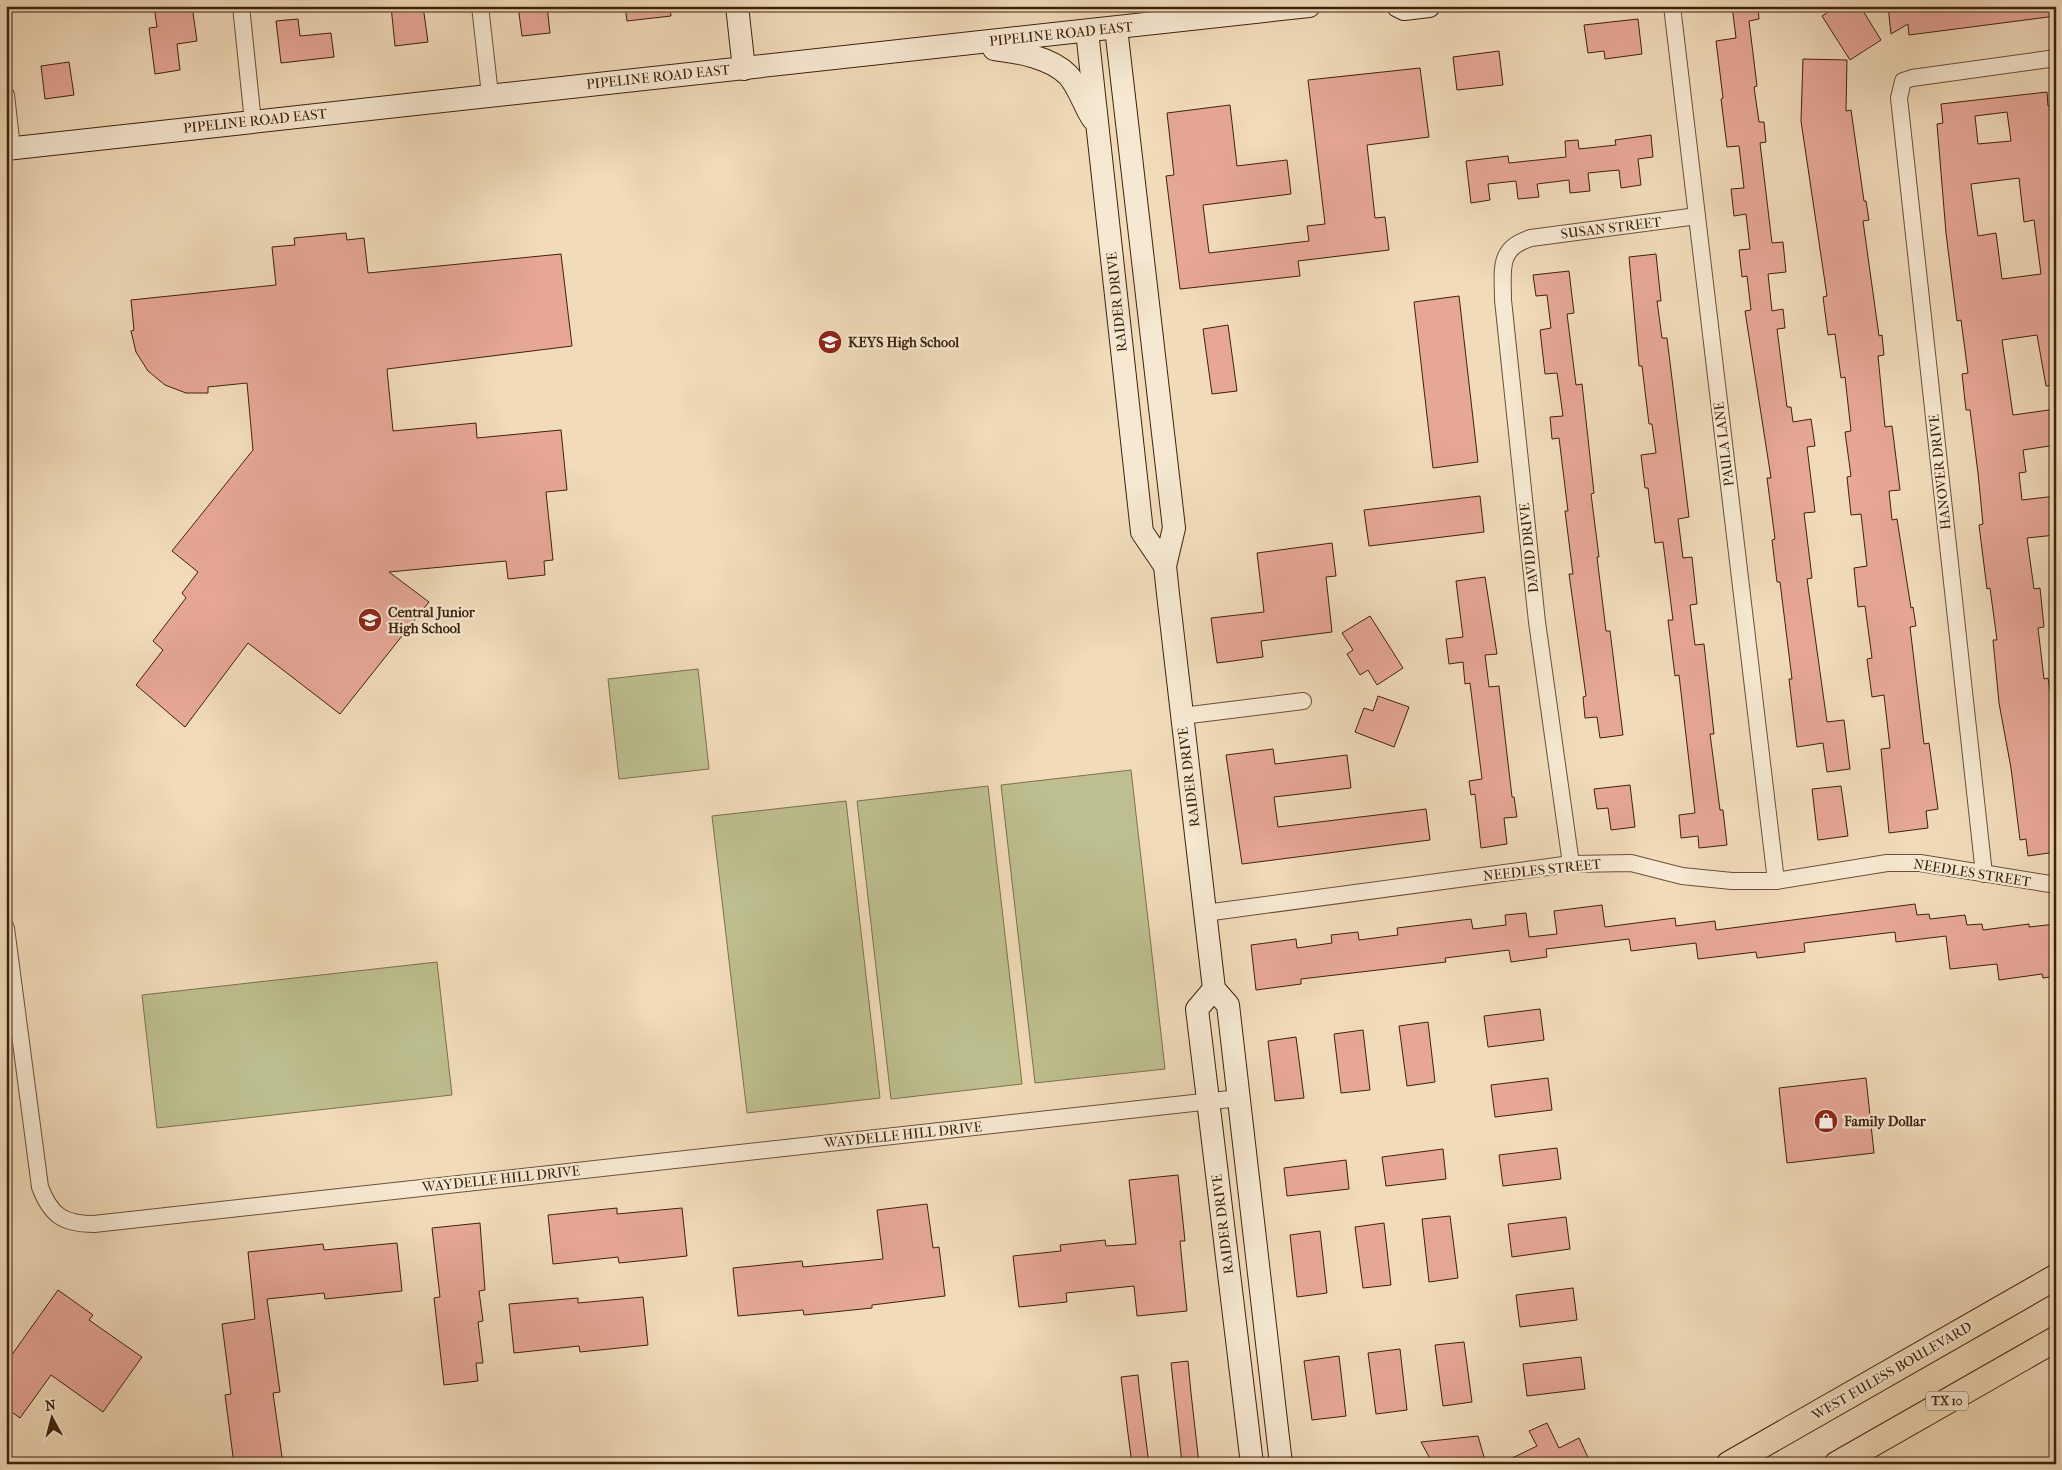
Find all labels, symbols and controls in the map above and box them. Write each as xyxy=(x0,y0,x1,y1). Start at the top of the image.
street label: PIPELINE ROAD EAST xyxy=(988,18,1134,50)
street label: PIPELINE ROAD EAST xyxy=(585,61,731,93)
street label: PIPELINE ROAD EAST xyxy=(182,105,328,137)
street label: SUSAN STREET xyxy=(1560,213,1663,243)
street label: RAIDER DRIVE xyxy=(1103,251,1131,353)
school or university icon: KEYS High School xyxy=(817,329,843,355)
place label: KEYS High School xyxy=(848,334,959,351)
street label: PAULA LANE xyxy=(1710,400,1738,487)
street label: HANOVER DRIVE xyxy=(1925,413,1955,531)
street label: DAVID DRIVE xyxy=(1516,502,1542,594)
place label: Central Junior High School xyxy=(388,604,476,637)
school or university icon: Central Junior High School xyxy=(357,607,383,633)
street label: RAIDER DRIVE xyxy=(1174,726,1204,828)
street label: NEEDLES STREET xyxy=(1482,855,1602,885)
street label: NEEDLES STREET xyxy=(1912,855,2033,891)
shop icon: Family Dollar xyxy=(1813,1108,1839,1134)
place label: Family Dollar xyxy=(1843,1113,1927,1130)
street label: WAYDELLE HILL DRIVE xyxy=(822,1118,983,1152)
street label: WAYDELLE HILL DRIVE xyxy=(420,1162,581,1196)
street label: RAIDER DRIVE xyxy=(1208,1173,1238,1275)
street label: WEST EULESS BOULEVARD xyxy=(1808,1318,1975,1424)
north arrow xyxy=(28,1392,78,1442)
road number: TX 10 xyxy=(1926,1392,1968,1410)
text: N xyxy=(44,1396,57,1415)

